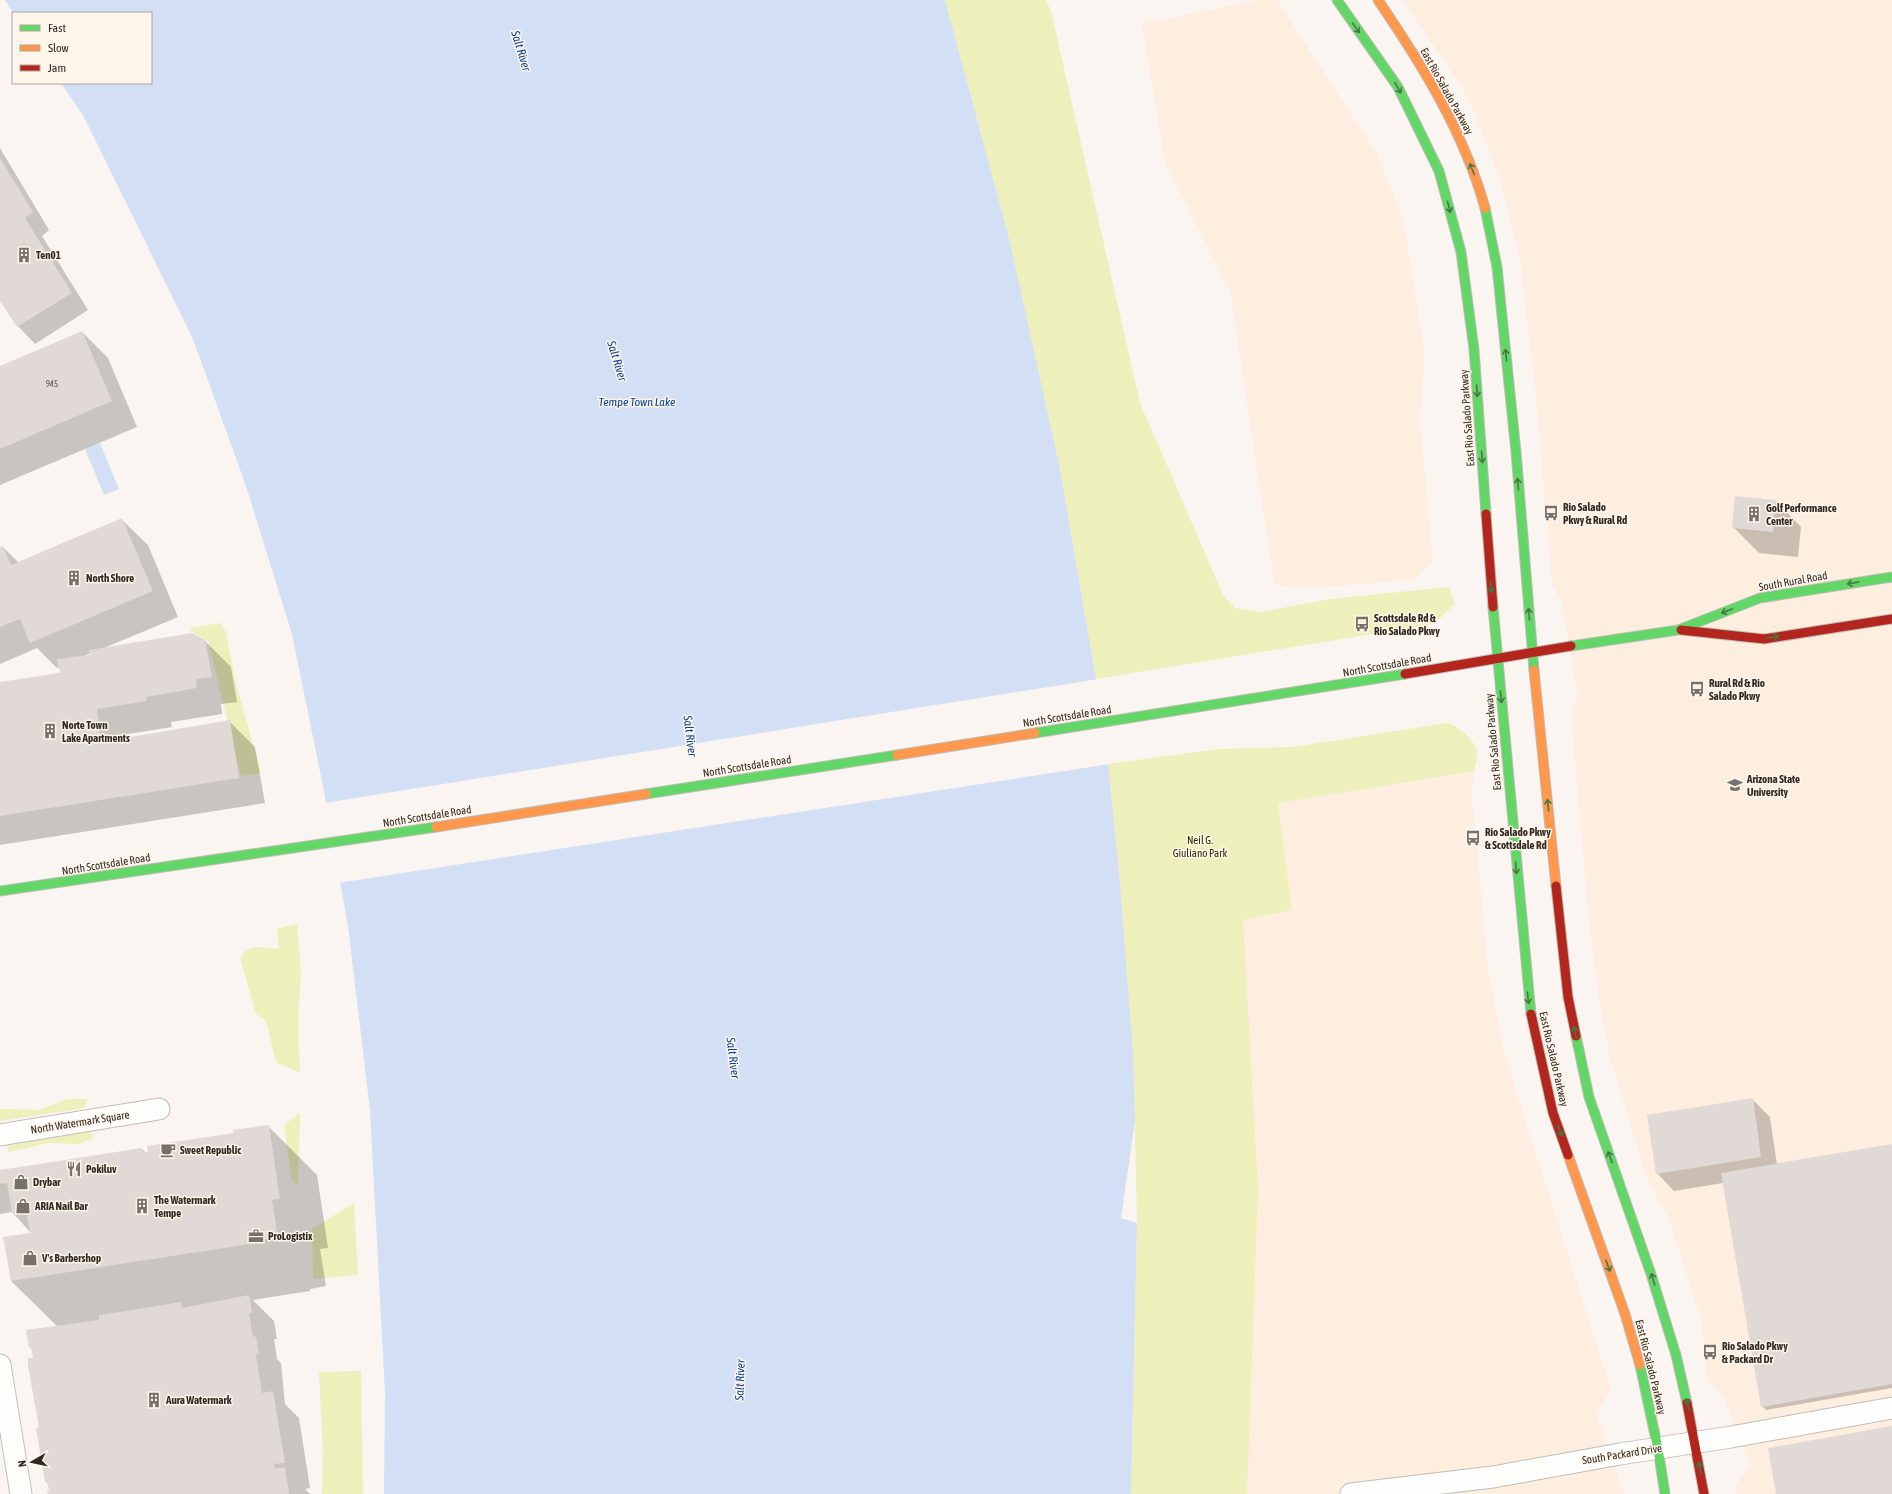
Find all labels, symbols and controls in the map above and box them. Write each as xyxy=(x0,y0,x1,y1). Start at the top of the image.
legend xyxy=(12,12,152,84)
text: Fast xyxy=(48,21,66,35)
one-way arrow xyxy=(1352,22,1360,33)
water label: Salt River xyxy=(508,28,534,73)
text: Slow xyxy=(48,41,69,55)
street label: East Rio Salado Parkway xyxy=(1418,46,1476,137)
text: Jam xyxy=(48,61,66,75)
one-way arrow xyxy=(1394,82,1402,94)
one-way arrow xyxy=(1468,163,1476,175)
one-way arrow xyxy=(1446,201,1453,214)
building icon: Ten01 xyxy=(15,246,33,264)
place label: Ten01 xyxy=(36,249,61,261)
water label: Salt River xyxy=(604,338,630,383)
one-way arrow xyxy=(1502,349,1510,362)
street label: East Rio Salado Parkway xyxy=(1458,369,1476,467)
house number: 945 xyxy=(46,379,58,389)
one-way arrow xyxy=(1473,384,1480,397)
water label: Tempe Town Lake xyxy=(599,395,676,409)
one-way arrow xyxy=(1478,450,1485,463)
one-way arrow xyxy=(1515,478,1522,491)
place label: Rio Salado Pkwy & Rural Rd xyxy=(1563,501,1627,526)
place label: Golf Performance Center xyxy=(1766,502,1837,527)
bus stop icon: Rio Salado Pkwy & Rural Rd xyxy=(1542,504,1560,522)
building icon: Golf Performance Center xyxy=(1745,505,1763,523)
building icon: North Shore xyxy=(65,569,83,587)
street label: South Rural Road xyxy=(1758,569,1828,593)
place label: North Shore xyxy=(86,572,134,584)
one-way arrow xyxy=(1847,579,1860,587)
one-way arrow xyxy=(1488,580,1495,593)
one-way arrow xyxy=(1721,607,1733,615)
one-way arrow xyxy=(1525,608,1532,621)
place label: Scottsdale Rd & Rio Salado Pkwy xyxy=(1374,612,1440,637)
bus stop icon: Scottsdale Rd & Rio Salado Pkwy xyxy=(1353,615,1371,633)
one-way arrow xyxy=(1766,633,1779,641)
street label: North Scottsdale Road xyxy=(1342,651,1432,679)
place label: Rural Rd & Rio Salado Pkwy xyxy=(1709,677,1765,702)
bus stop icon: Rural Rd & Rio Salado Pkwy xyxy=(1688,680,1706,698)
one-way arrow xyxy=(1497,690,1504,703)
street label: East Rio Salado Parkway xyxy=(1483,693,1503,791)
street label: North Scottsdale Road xyxy=(1022,703,1112,729)
water label: Salt River xyxy=(680,714,700,758)
place label: Norte Town Lake Apartments xyxy=(62,719,130,744)
building icon: Norte Town Lake Apartments xyxy=(41,722,59,740)
street label: North Scottsdale Road xyxy=(702,753,792,779)
place label: Arizona State University xyxy=(1746,773,1800,798)
school or university icon: Arizona State University xyxy=(1726,776,1744,794)
one-way arrow xyxy=(1544,799,1552,812)
street label: North Scottsdale Road xyxy=(382,803,472,829)
place label: Rio Salado Pkwy & Scottsdale Rd xyxy=(1485,826,1551,851)
bus stop icon: Rio Salado Pkwy & Scottsdale Rd xyxy=(1464,829,1482,847)
park label: Neil G. Giuliano Park xyxy=(1173,834,1227,859)
street label: North Scottsdale Road xyxy=(61,851,151,877)
one-way arrow xyxy=(1513,861,1520,874)
one-way arrow xyxy=(1525,991,1532,1004)
street label: East Rio Salado Parkway xyxy=(1537,1010,1571,1108)
one-way arrow xyxy=(1570,1026,1578,1039)
water label: Salt River xyxy=(723,1036,743,1080)
street label: North Watermark Square xyxy=(30,1108,130,1136)
one-way arrow xyxy=(1556,1125,1564,1137)
cafe icon: Sweet Republic xyxy=(159,1141,177,1159)
place label: Sweet Republic xyxy=(180,1144,242,1156)
one-way arrow xyxy=(1605,1151,1613,1163)
restaurant icon: Pokiluv xyxy=(65,1160,83,1178)
place label: Pokiluv xyxy=(86,1163,117,1175)
shop icon: Drybar xyxy=(12,1173,30,1191)
place label: Drybar xyxy=(33,1176,61,1188)
place label: The Watermark Tempe xyxy=(154,1194,216,1219)
shop icon: ARIA Nail Bar xyxy=(14,1197,32,1215)
building icon: The Watermark Tempe xyxy=(133,1197,151,1215)
place label: ARIA Nail Bar xyxy=(34,1200,88,1212)
office icon: ProLogistix xyxy=(247,1227,265,1245)
place label: ProLogistix xyxy=(268,1230,313,1242)
shop icon: V's Barbershop xyxy=(21,1249,39,1267)
place label: V's Barbershop xyxy=(41,1252,101,1264)
one-way arrow xyxy=(1605,1260,1612,1273)
one-way arrow xyxy=(1649,1273,1656,1286)
street label: East Rio Salado Parkway xyxy=(1633,1318,1669,1416)
place label: Rio Salado Pkwy & Packard Dr xyxy=(1722,1340,1788,1365)
bus stop icon: Rio Salado Pkwy & Packard Dr xyxy=(1701,1343,1719,1361)
water label: Salt River xyxy=(732,1359,748,1402)
building icon: Aura Watermark xyxy=(145,1391,163,1409)
place label: Aura Watermark xyxy=(165,1394,232,1406)
one-way arrow xyxy=(1683,1398,1691,1411)
north arrow xyxy=(12,1442,52,1482)
street label: South Packard Drive xyxy=(1581,1442,1663,1466)
text: N xyxy=(16,1459,29,1468)
one-way arrow xyxy=(1695,1462,1703,1475)

